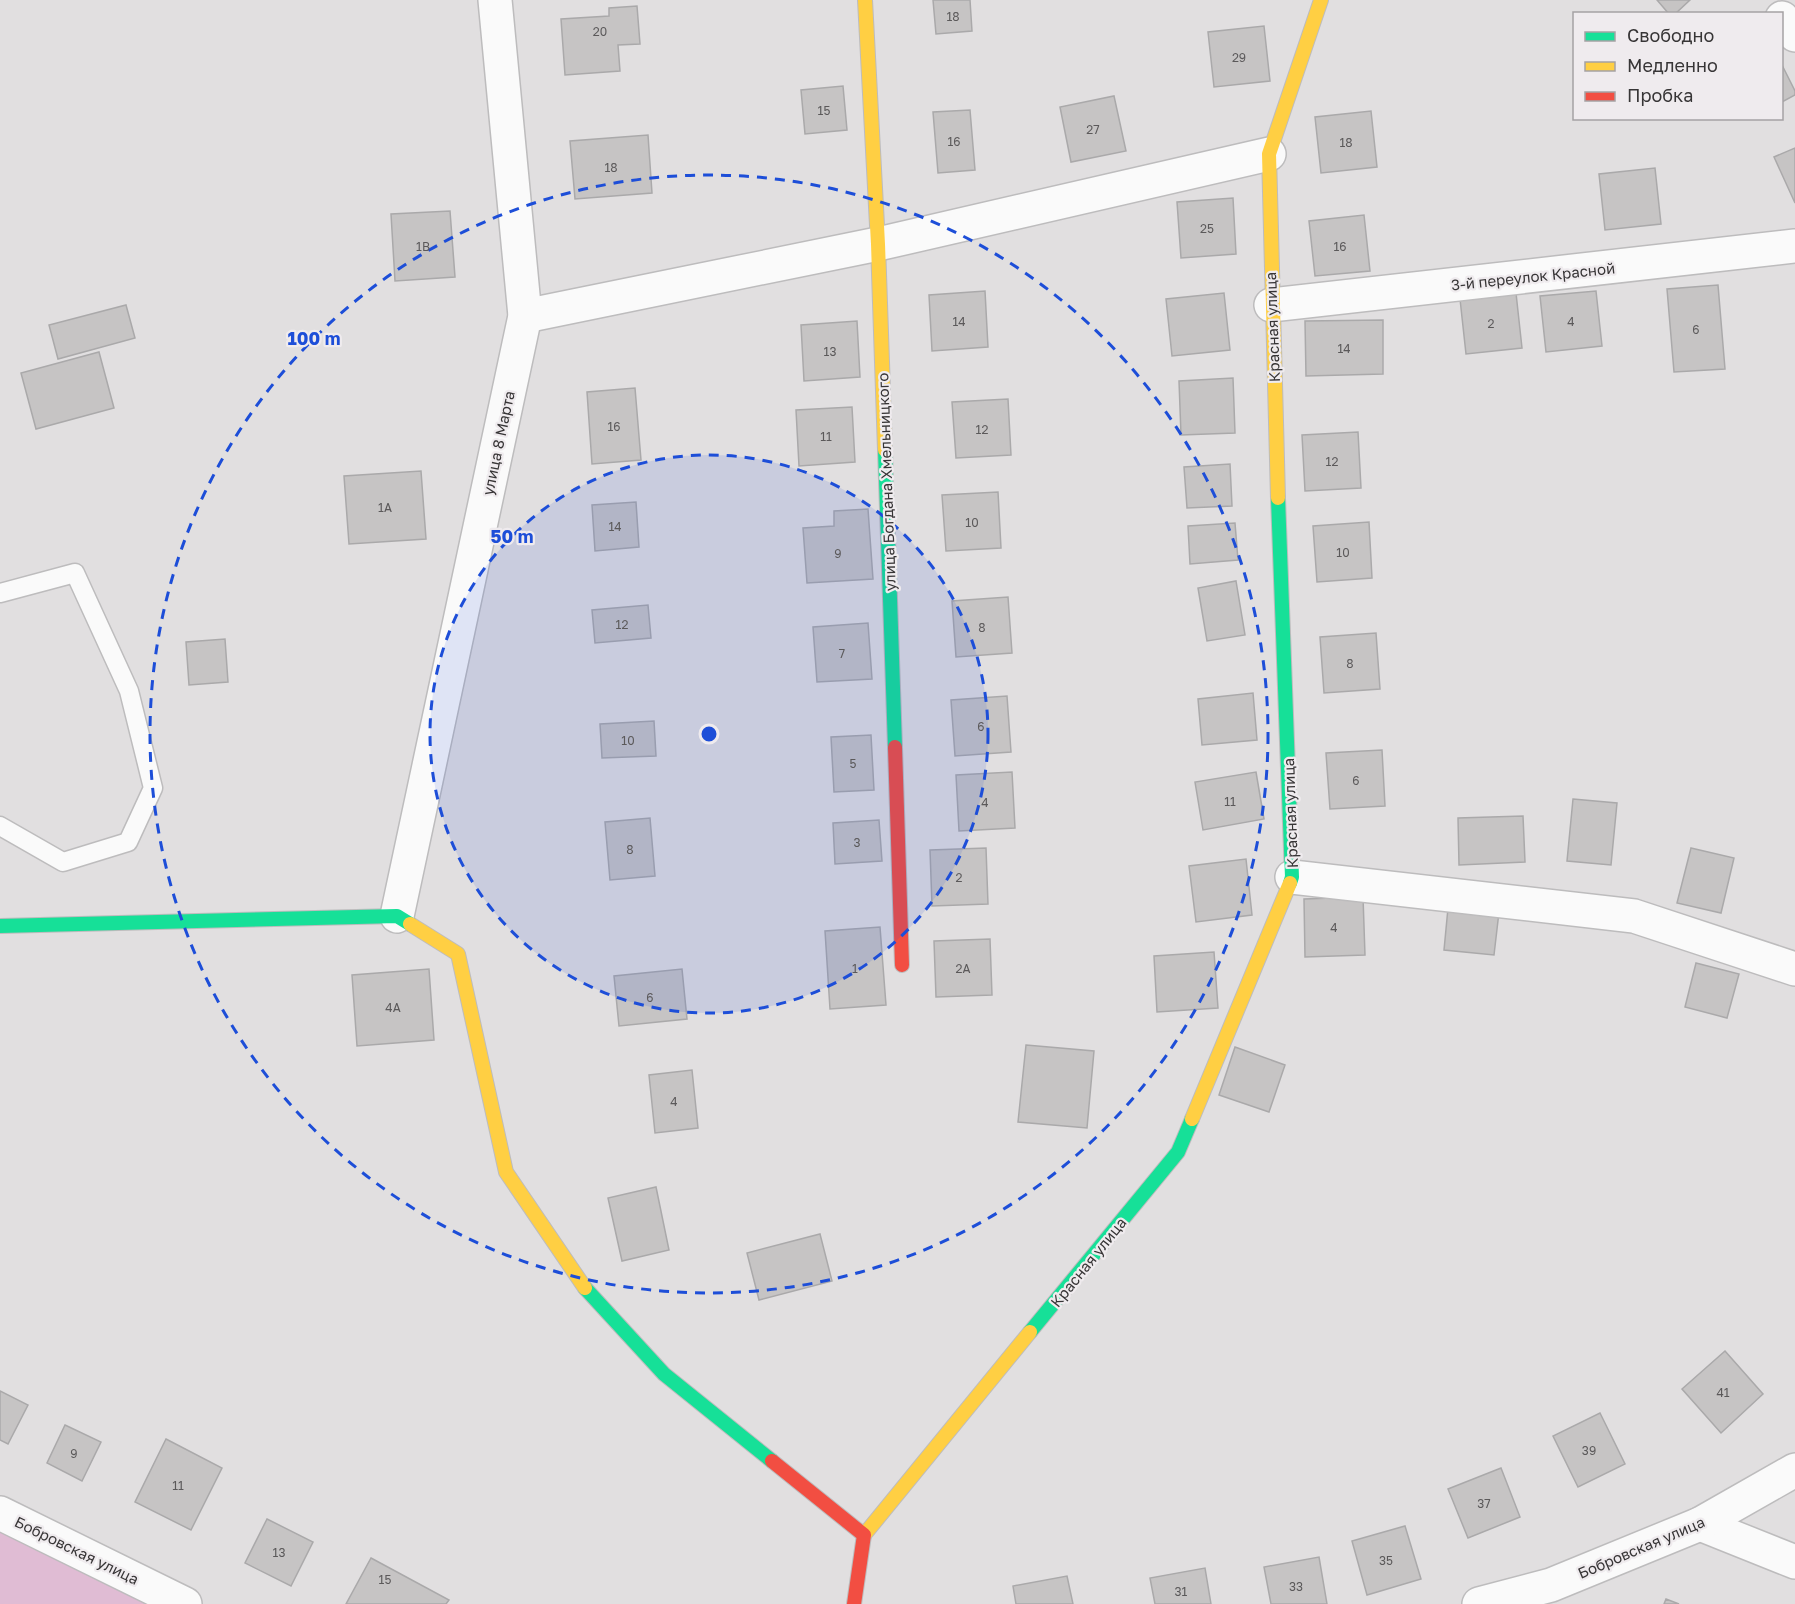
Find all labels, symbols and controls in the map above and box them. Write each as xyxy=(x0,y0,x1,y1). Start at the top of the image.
house number: 18 xyxy=(946,9,960,24)
legend xyxy=(1573,12,1783,120)
house number: 20 xyxy=(593,24,607,39)
text: Свободно xyxy=(1627,24,1714,46)
house number: 29 xyxy=(1232,50,1246,65)
text: Медленно xyxy=(1627,54,1718,76)
text: Пробка xyxy=(1627,84,1693,106)
house number: 15 xyxy=(818,103,830,118)
house number: 27 xyxy=(1086,122,1100,137)
house number: 16 xyxy=(947,134,961,149)
house number: 18 xyxy=(1339,135,1353,150)
house number: 18 xyxy=(604,160,618,175)
house number: 25 xyxy=(1200,221,1214,236)
house number: 1В xyxy=(416,239,430,254)
house number: 16 xyxy=(1333,239,1347,254)
street label: 3-й переулок Красной xyxy=(1450,258,1616,294)
street label: Красная улица xyxy=(1261,272,1283,382)
house number: 14 xyxy=(952,314,966,329)
house number: 4 xyxy=(1567,314,1575,329)
house number: 2 xyxy=(1488,316,1495,331)
house number: 6 xyxy=(1692,322,1700,337)
text: 100 m xyxy=(288,327,340,349)
house number: 14 xyxy=(1337,341,1351,356)
house number: 13 xyxy=(824,344,836,359)
street label: улица Богдана Хмельницкого xyxy=(873,372,899,592)
street label: улица 8 Марта xyxy=(478,389,518,497)
house number: 16 xyxy=(607,419,621,434)
house number: 12 xyxy=(976,422,988,437)
house number: 11 xyxy=(820,429,832,444)
house number: 12 xyxy=(1326,454,1338,469)
house number: 1А xyxy=(378,500,392,515)
house number: 10 xyxy=(965,515,979,530)
house number: 14 xyxy=(608,519,622,534)
text: 50 m xyxy=(491,525,533,547)
house number: 10 xyxy=(1336,545,1350,560)
house number: 9 xyxy=(834,546,842,561)
house number: 12 xyxy=(616,617,628,632)
house number: 8 xyxy=(978,620,986,635)
house number: 7 xyxy=(839,646,845,661)
house number: 8 xyxy=(1346,656,1354,671)
house number: 6 xyxy=(977,719,985,734)
centre of rings xyxy=(699,724,719,744)
house number: 10 xyxy=(621,733,635,748)
house number: 5 xyxy=(850,756,857,771)
street label: Красная улица xyxy=(1279,758,1301,868)
house number: 6 xyxy=(1352,773,1360,788)
house number: 11 xyxy=(1224,794,1236,809)
house number: 4 xyxy=(981,795,989,810)
house number: 3 xyxy=(853,835,861,850)
house number: 8 xyxy=(626,842,634,857)
house number: 2 xyxy=(956,870,963,885)
house number: 4 xyxy=(1330,920,1338,935)
house number: 1 xyxy=(852,961,858,976)
house number: 2А xyxy=(955,961,971,976)
house number: 6 xyxy=(646,990,654,1005)
house number: 4А xyxy=(385,1000,401,1015)
house number: 4 xyxy=(670,1094,678,1109)
street label: Красная улица xyxy=(1046,1213,1130,1311)
house number: 41 xyxy=(1716,1385,1730,1400)
house number: 39 xyxy=(1582,1443,1596,1458)
house number: 9 xyxy=(70,1446,78,1461)
house number: 11 xyxy=(172,1478,184,1493)
house number: 37 xyxy=(1477,1496,1491,1511)
street label: Бобровская улица xyxy=(12,1512,142,1588)
street label: Бобровская улица xyxy=(1575,1512,1707,1582)
house number: 13 xyxy=(273,1545,285,1560)
house number: 35 xyxy=(1379,1553,1393,1568)
house number: 15 xyxy=(379,1572,391,1587)
house number: 33 xyxy=(1289,1579,1303,1594)
house number: 31 xyxy=(1175,1584,1188,1599)

